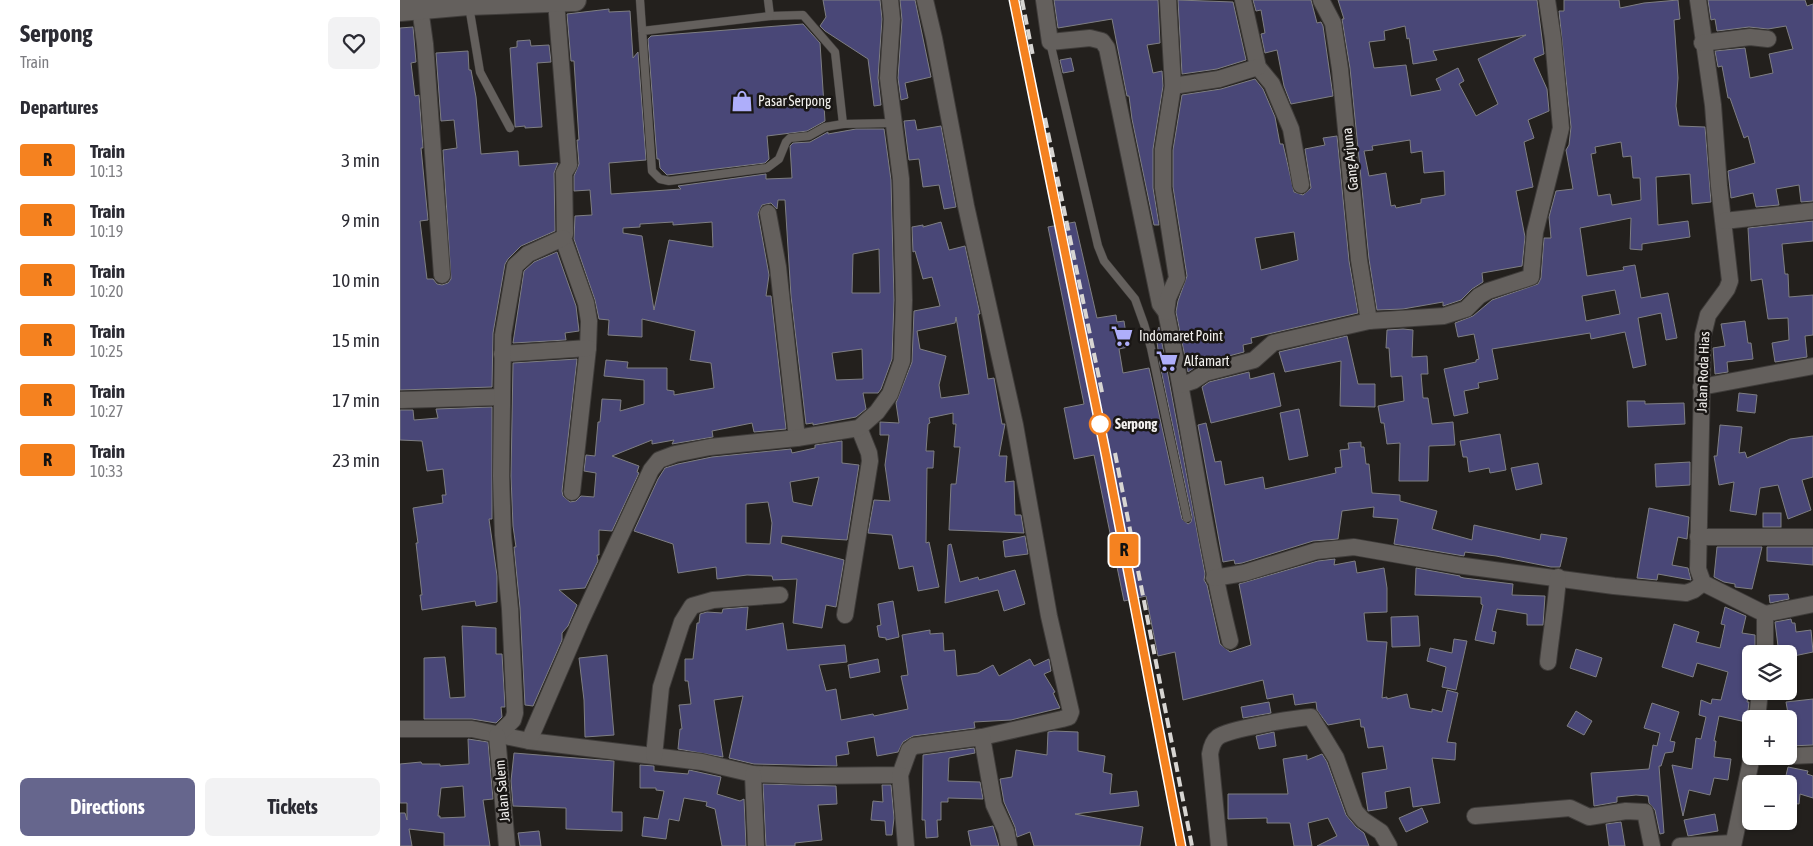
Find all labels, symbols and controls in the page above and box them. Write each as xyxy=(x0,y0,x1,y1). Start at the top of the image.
button: heart xyxy=(328,17,380,69)
text: Serpong xyxy=(20,20,93,47)
text: Train xyxy=(20,53,49,71)
shop icon: Pasar Serpong xyxy=(729,88,755,114)
place label: Pasar Serpong xyxy=(758,93,831,109)
text: Departures xyxy=(20,96,98,118)
street label: Gang Arjuna xyxy=(1339,127,1361,191)
text: Train xyxy=(90,140,125,162)
text: R xyxy=(43,149,52,170)
text: 3 min xyxy=(341,149,380,171)
text: 10:13 xyxy=(90,162,123,180)
text: Train xyxy=(90,200,125,222)
text: R xyxy=(43,209,52,230)
text: 9 min xyxy=(341,209,380,231)
text: 10:19 xyxy=(90,222,123,240)
text: Train xyxy=(90,260,125,282)
text: R xyxy=(43,269,52,290)
text: 10 min xyxy=(332,269,380,291)
text: 10:20 xyxy=(90,282,123,300)
text: Train xyxy=(90,320,125,342)
supermarket icon: Indomaret Point xyxy=(1109,323,1135,349)
place label: Indomaret Point xyxy=(1139,328,1223,344)
text: R xyxy=(43,329,52,350)
text: 15 min xyxy=(332,329,380,351)
street label: Jalan Roda Hias xyxy=(1694,331,1712,413)
text: 10:25 xyxy=(90,342,123,360)
supermarket icon: Alfamart xyxy=(1154,348,1180,374)
place label: Alfamart xyxy=(1184,353,1230,369)
text: Train xyxy=(90,380,125,402)
text: R xyxy=(43,389,52,410)
text: 17 min xyxy=(332,389,380,411)
text: 10:27 xyxy=(90,402,123,420)
marker: Serpong xyxy=(1089,413,1111,435)
place label: Serpong xyxy=(1115,416,1158,432)
text: Train xyxy=(90,440,125,462)
text: R xyxy=(43,449,52,470)
text: 23 min xyxy=(332,449,380,471)
text: 10:33 xyxy=(90,462,123,480)
line badge: R xyxy=(1108,534,1140,566)
text: R xyxy=(1120,539,1129,560)
map controls xyxy=(1742,645,1797,830)
button: layers xyxy=(1742,645,1797,700)
button: + xyxy=(1742,710,1797,765)
street label: Jalan Salem xyxy=(491,759,513,823)
button: − xyxy=(1742,775,1797,830)
button: Directions xyxy=(20,778,195,836)
button: Tickets xyxy=(205,778,380,836)

